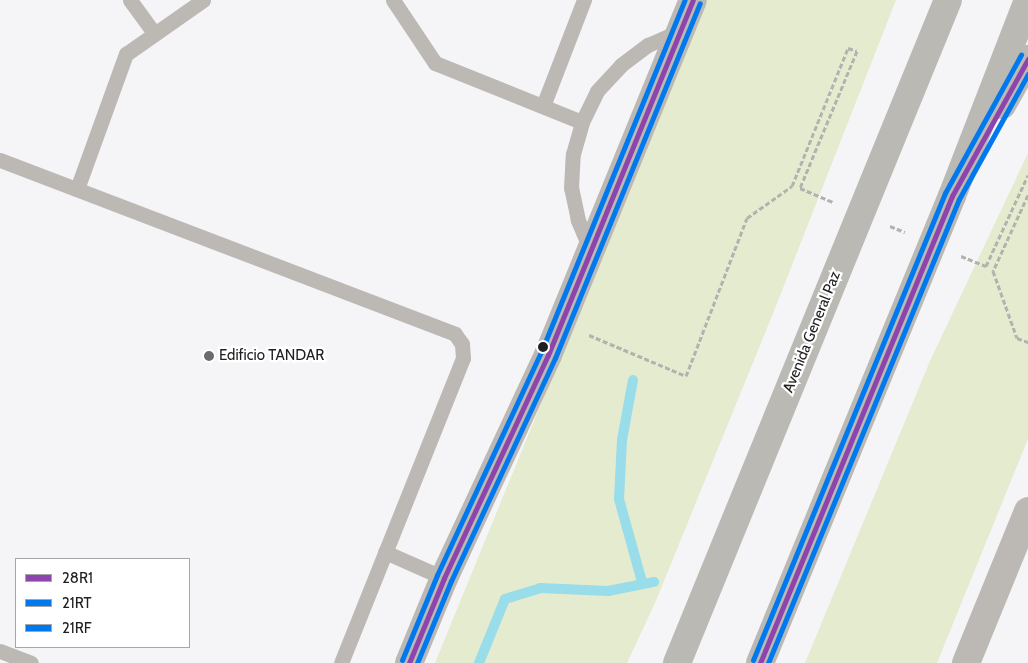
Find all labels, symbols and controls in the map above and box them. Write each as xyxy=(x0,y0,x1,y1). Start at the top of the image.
street label: Avenida General Paz xyxy=(779,269,845,395)
unlabelled marker xyxy=(538,342,548,352)
place label: Edificio TANDAR xyxy=(219,347,324,365)
marker: Edificio TANDAR xyxy=(203,350,215,362)
legend xyxy=(15,558,190,648)
text: 28R1 xyxy=(62,569,93,587)
text: 21RT xyxy=(62,594,92,612)
text: 21RF xyxy=(62,619,92,637)

